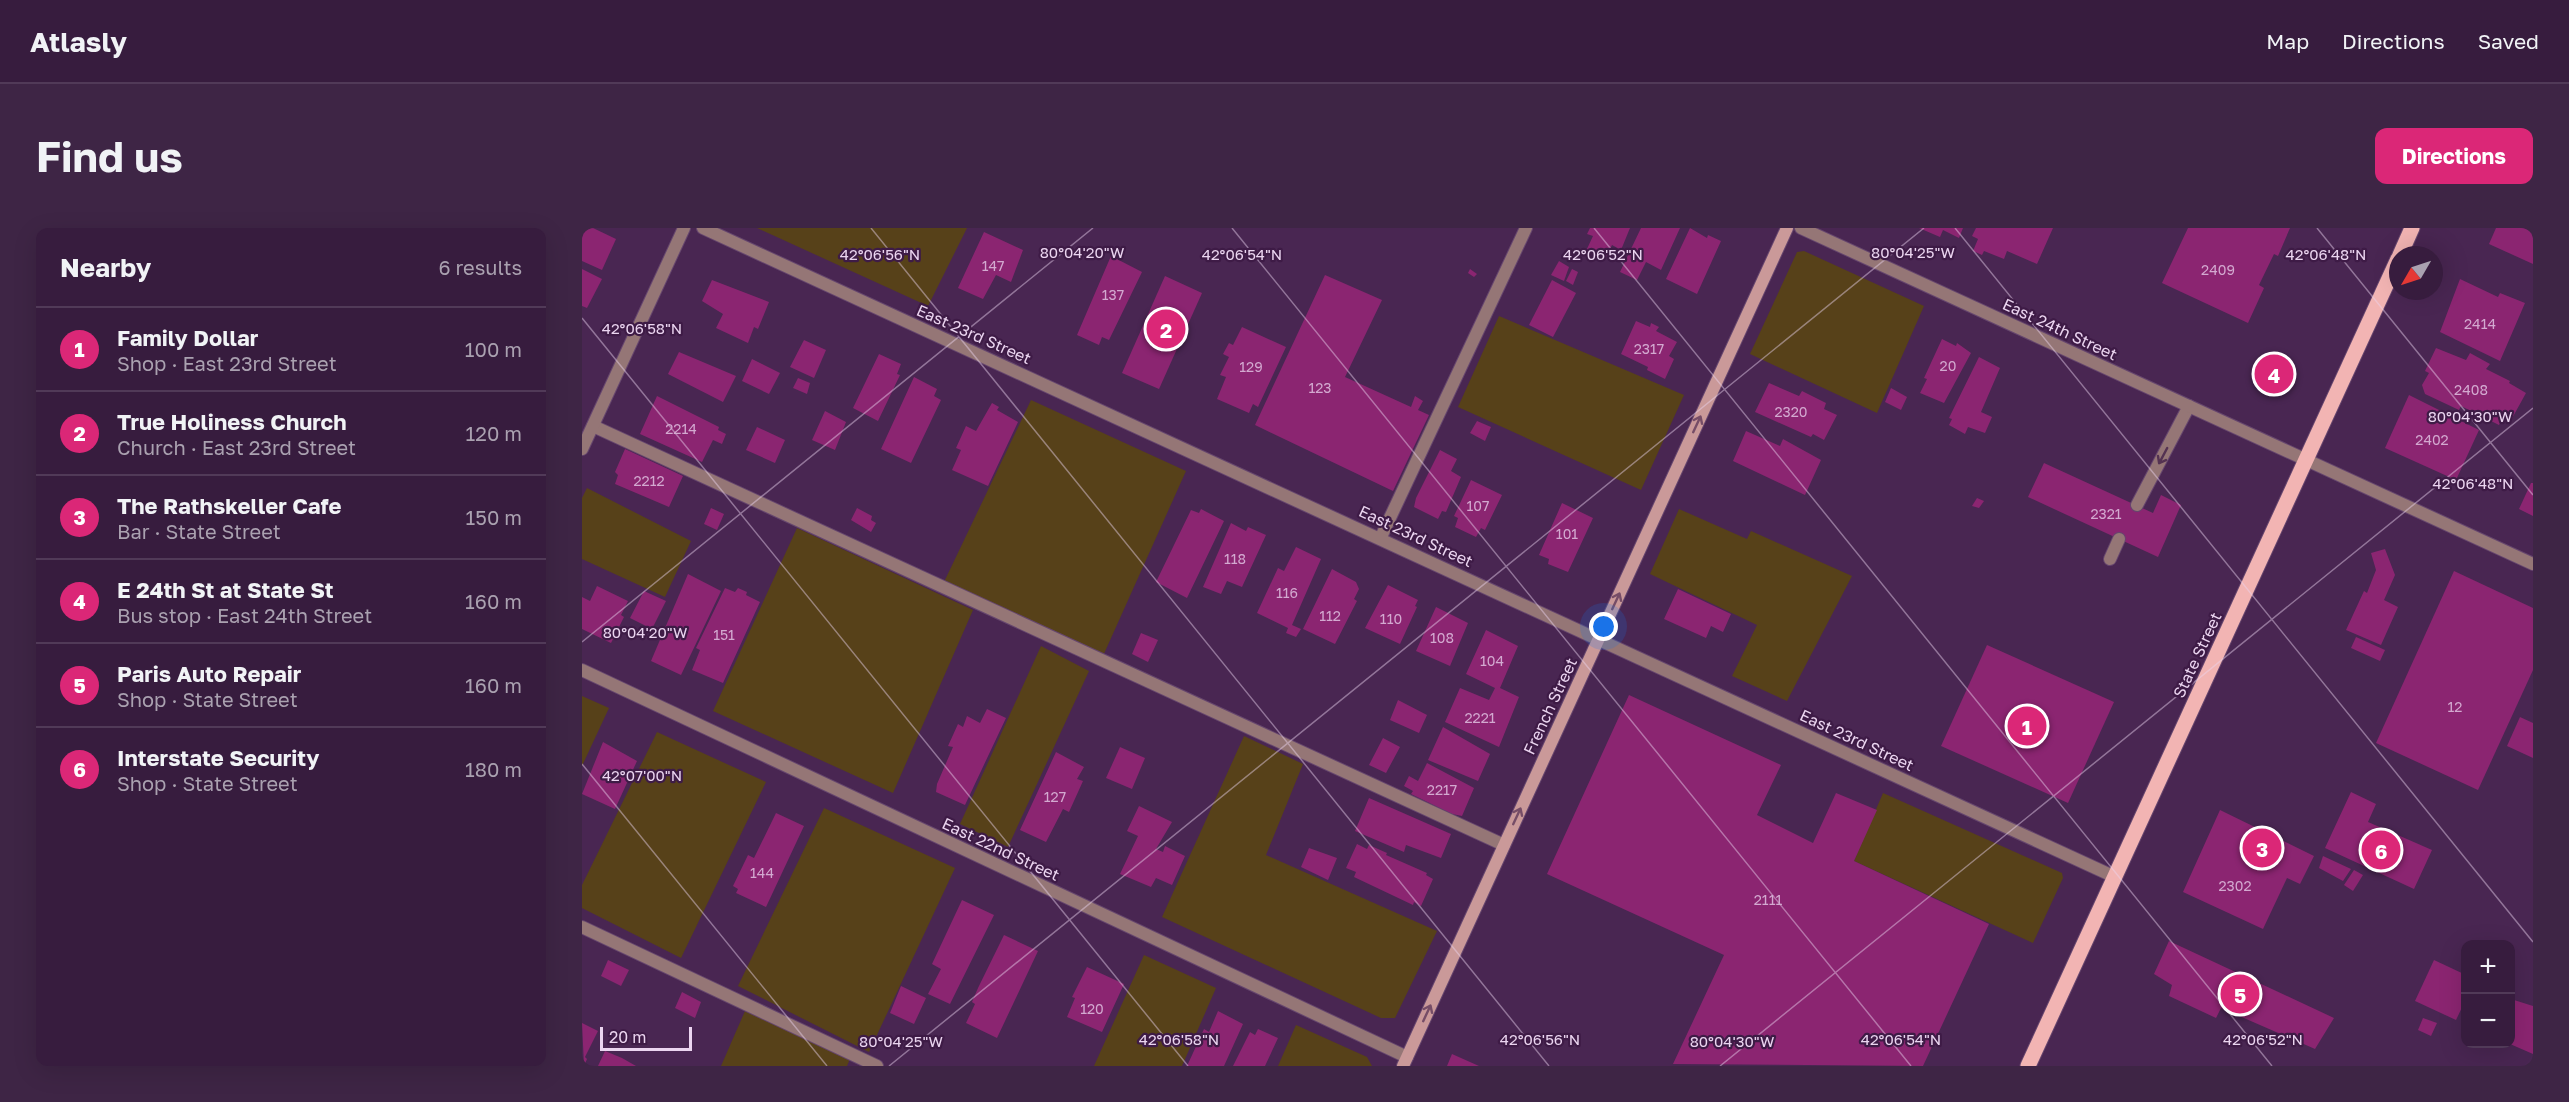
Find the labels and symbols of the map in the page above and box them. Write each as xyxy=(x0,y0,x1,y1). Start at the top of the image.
text: 80°04'20"W xyxy=(1040,243,1124,261)
text: 80°04'25"W xyxy=(1871,243,1955,261)
text: 42°06'56"N xyxy=(840,245,920,263)
text: 42°06'54"N xyxy=(1202,245,1282,263)
text: 42°06'52"N xyxy=(1563,245,1643,263)
text: 42°06'48"N xyxy=(2286,245,2366,263)
north arrow xyxy=(2389,246,2443,300)
house number: 147 xyxy=(982,257,1004,274)
house number: 2409 xyxy=(2201,261,2235,278)
house number: 137 xyxy=(1102,286,1124,303)
street label: East 24th Street xyxy=(2000,294,2120,364)
street label: East 23rd Street xyxy=(914,300,1034,368)
pin: 2 xyxy=(1146,306,1186,352)
house number: 2414 xyxy=(2464,315,2496,332)
text: 42°06'58"N xyxy=(602,319,682,337)
house number: 2317 xyxy=(1634,340,1664,357)
pin: 4 xyxy=(2254,352,2294,396)
house number: 20 xyxy=(1940,357,1956,374)
house number: 129 xyxy=(1239,358,1263,375)
house number: 123 xyxy=(1308,379,1332,396)
house number: 2408 xyxy=(2454,381,2488,398)
house number: 2320 xyxy=(1774,403,1808,420)
text: 80°04'30"W xyxy=(2428,407,2512,425)
one-way arrow xyxy=(1692,415,1703,433)
house number: 2214 xyxy=(665,420,697,437)
house number: 2402 xyxy=(2415,431,2449,448)
one-way arrow xyxy=(2157,446,2168,464)
house number: 2212 xyxy=(633,472,665,489)
text: 42°06'48"N xyxy=(2433,474,2513,492)
house number: 107 xyxy=(1467,497,1489,514)
street label: East 23rd Street xyxy=(1356,501,1476,571)
house number: 2321 xyxy=(2090,505,2122,522)
house number: 101 xyxy=(1556,525,1578,542)
house number: 118 xyxy=(1224,550,1246,567)
house number: 116 xyxy=(1276,584,1298,601)
one-way arrow xyxy=(1611,592,1622,610)
house number: 112 xyxy=(1319,607,1341,624)
street label: State Street xyxy=(2168,609,2226,701)
house number: 110 xyxy=(1380,610,1402,627)
your location xyxy=(1589,612,1618,641)
text: 80°04'20"W xyxy=(603,623,687,641)
house number: 151 xyxy=(713,626,735,643)
house number: 108 xyxy=(1430,629,1454,646)
house number: 104 xyxy=(1480,652,1504,669)
street label: French Street xyxy=(1519,654,1581,758)
house number: 12 xyxy=(2448,698,2462,715)
pin: 1 xyxy=(2008,704,2046,748)
street label: East 23rd Street xyxy=(1797,705,1917,775)
house number: 2221 xyxy=(1464,709,1496,726)
text: 42°07'00"N xyxy=(602,766,682,784)
house number: 2217 xyxy=(1427,781,1457,798)
house number: 127 xyxy=(1044,788,1066,805)
one-way arrow xyxy=(1512,808,1523,826)
street label: East 22nd Street xyxy=(939,813,1063,885)
pin: 3 xyxy=(2242,826,2282,870)
pin: 6 xyxy=(2362,828,2400,872)
house number: 144 xyxy=(750,864,774,881)
house number: 2302 xyxy=(2218,877,2252,894)
house number: 2111 xyxy=(1754,891,1782,908)
pin: 5 xyxy=(2220,972,2260,1017)
house number: 120 xyxy=(1080,1000,1104,1017)
one-way arrow xyxy=(1422,1004,1433,1022)
scale bar xyxy=(600,1024,692,1052)
text: 42°06'58"N xyxy=(1139,1030,1219,1048)
text: 42°06'56"N xyxy=(1500,1030,1580,1048)
text: 42°06'54"N xyxy=(1861,1030,1941,1048)
text: 42°06'52"N xyxy=(2223,1030,2303,1048)
text: 80°04'25"W xyxy=(859,1032,943,1050)
text: 80°04'30"W xyxy=(1690,1032,1774,1050)

